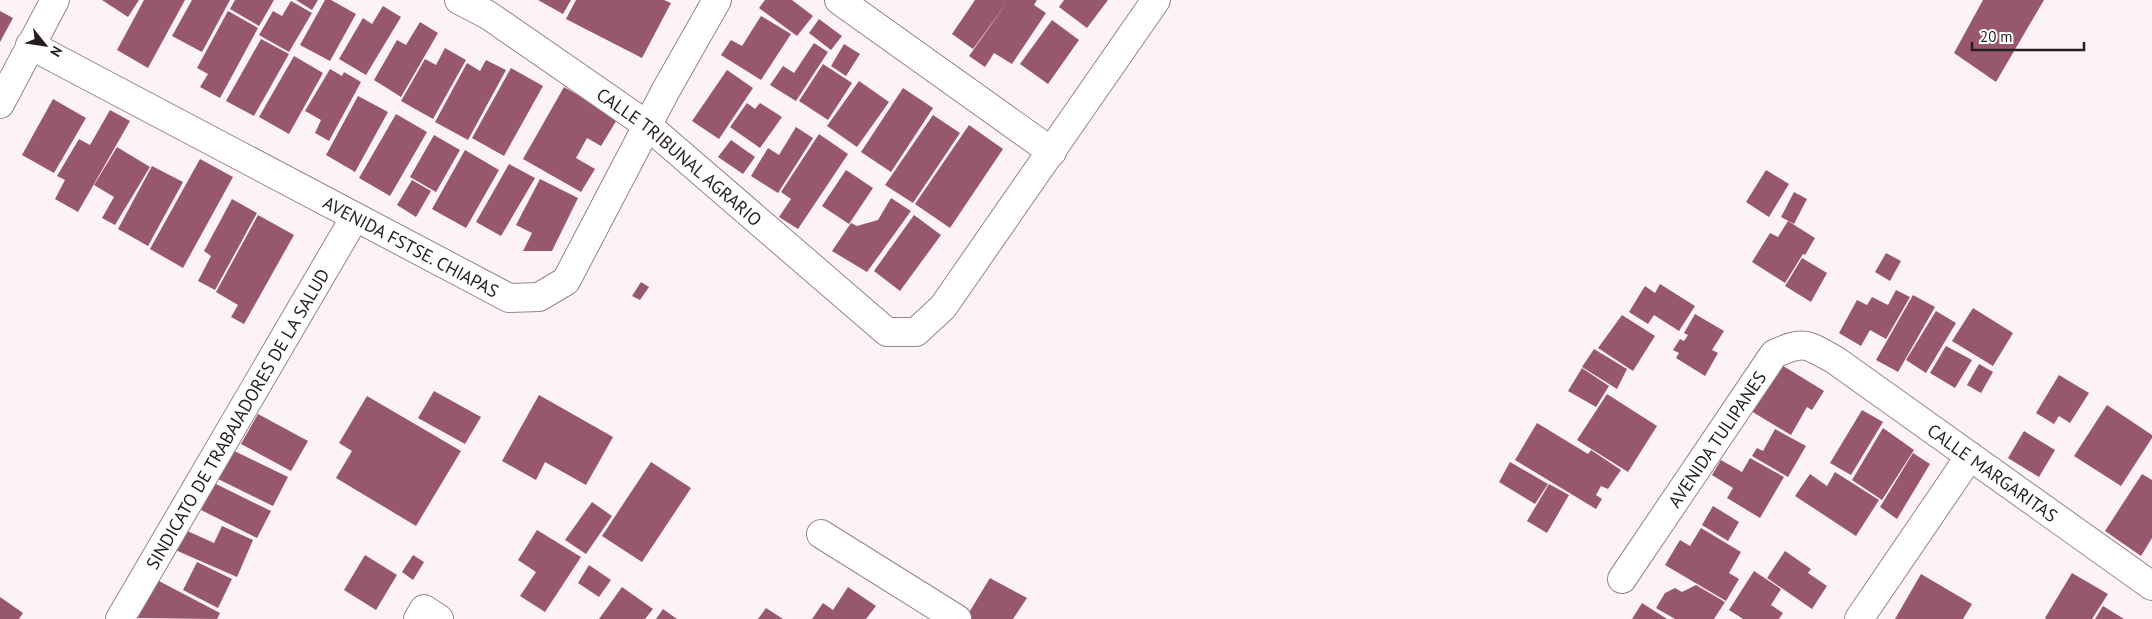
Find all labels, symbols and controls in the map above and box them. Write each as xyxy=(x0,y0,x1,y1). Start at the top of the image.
north arrow xyxy=(20,20,70,70)
scale bar xyxy=(1972,20,2084,52)
text: 20 m xyxy=(1980,27,2013,46)
text: N xyxy=(46,43,66,60)
street label: CALLE TRIBUNAL AGRARIO xyxy=(592,82,767,231)
street label: AVENIDA FSTSE. CHIAPAS xyxy=(319,190,503,302)
street label: SINDICATO DE TRABAJADORES DE LA SALUD xyxy=(140,264,334,573)
street label: AVENIDA TULIPANES xyxy=(1662,366,1771,511)
street label: CALLE MARGARITAS xyxy=(1923,418,2062,527)

